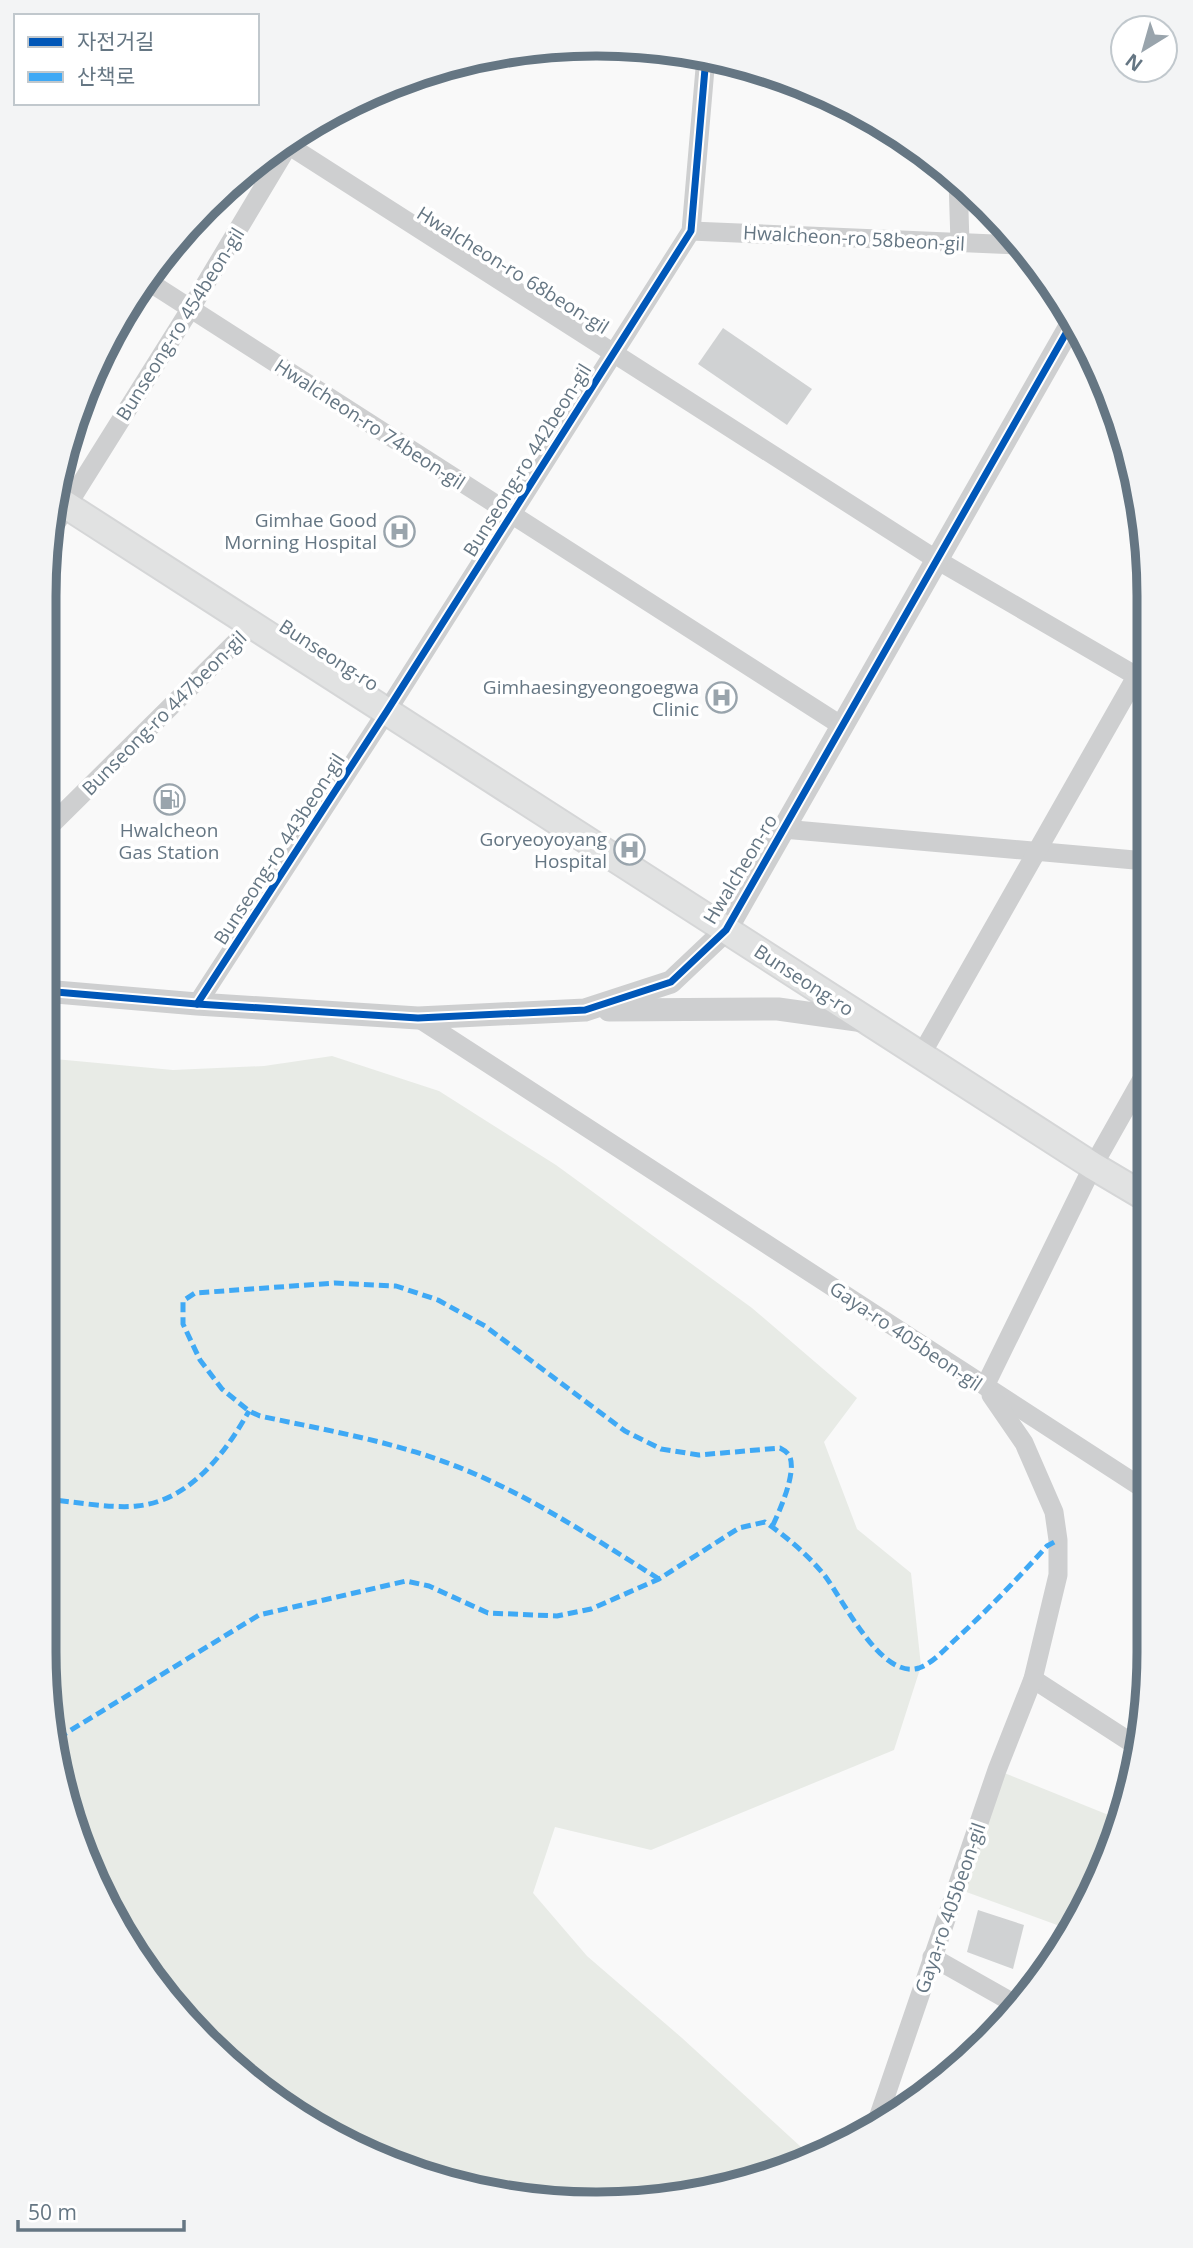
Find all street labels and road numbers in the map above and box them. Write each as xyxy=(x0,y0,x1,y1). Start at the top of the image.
street label: Hwalcheon-ro 68beon-gil xyxy=(412,200,614,340)
street label: Hwalcheon-ro 58beon-gil xyxy=(742,219,966,257)
street label: Bunseong-ro 454beon-gil xyxy=(110,223,250,425)
street label: Hwalcheon-ro 74beon-gil xyxy=(270,353,470,495)
street label: Bunseong-ro 442beon-gil xyxy=(457,359,597,561)
street label: Bunseong-ro xyxy=(274,613,384,697)
street label: Bunseong-ro 447beon-gil xyxy=(76,625,252,801)
street label: Bunseong-ro 443beon-gil xyxy=(207,748,351,950)
street label: Hwalcheon-ro xyxy=(697,809,783,929)
street label: Bunseong-ro xyxy=(749,938,859,1022)
street label: Gaya-ro 405beon-gil xyxy=(825,1275,987,1397)
street label: Gaya-ro 405beon-gil xyxy=(909,1819,991,1997)

